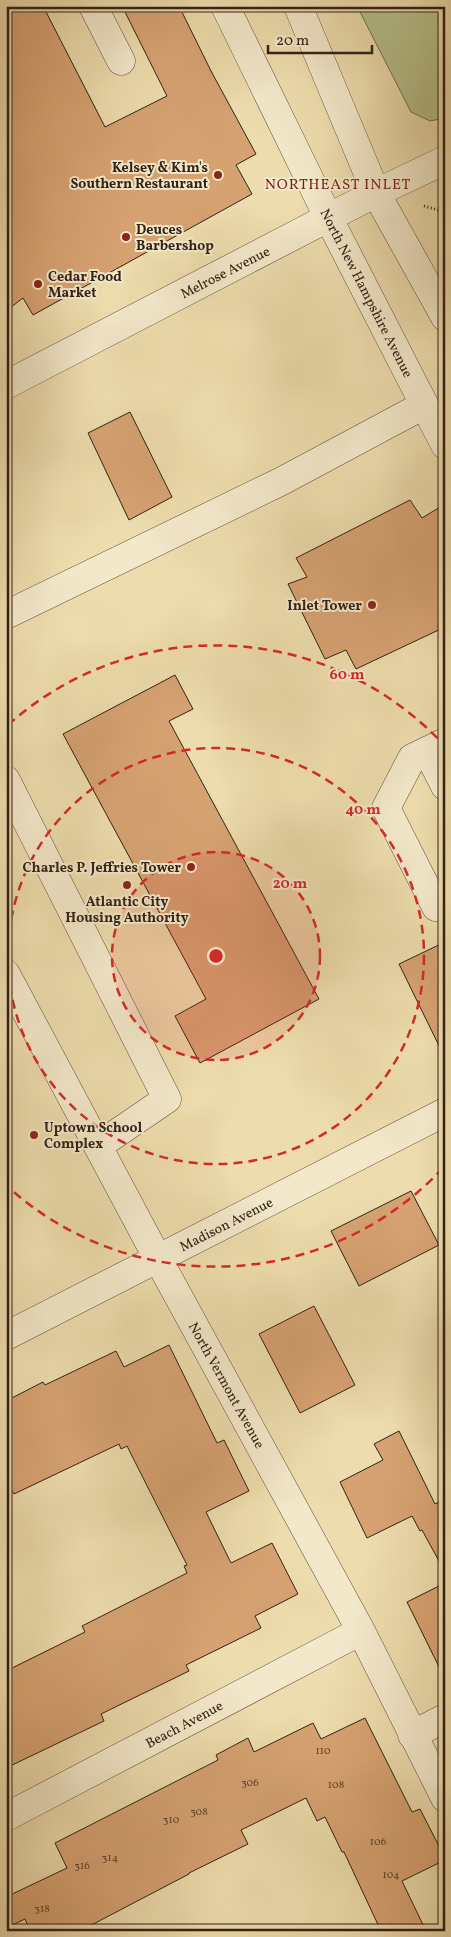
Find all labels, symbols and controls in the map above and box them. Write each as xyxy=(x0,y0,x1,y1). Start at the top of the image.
scale bar xyxy=(268,22,372,54)
text: 20 m xyxy=(276,31,309,52)
place label: Kelsey & Kim's Southern Restaurant xyxy=(71,159,208,194)
marker: Kelsey & Kim's Southern Restaurant xyxy=(212,169,224,181)
district label: NORTHEAST INLET xyxy=(265,175,411,196)
street label: North New Hampshire Avenue xyxy=(315,206,417,382)
place label: Deuces Barbershop xyxy=(136,221,214,256)
marker: Deuces Barbershop xyxy=(120,231,132,243)
street label: Melrose Avenue xyxy=(178,242,274,304)
place label: Cedar Food Market xyxy=(48,268,122,303)
marker: Cedar Food Market xyxy=(32,278,44,290)
place label: Inlet Tower xyxy=(287,597,362,616)
marker: Inlet Tower xyxy=(366,599,378,611)
text: 60 m xyxy=(330,665,365,686)
text: 40 m xyxy=(345,800,381,821)
place label: Charles P. Jeffries Tower xyxy=(23,859,181,878)
marker: Charles P. Jeffries Tower xyxy=(185,861,197,873)
text: 20 m xyxy=(273,874,308,895)
marker: Atlantic City Housing Authority xyxy=(121,879,133,891)
place label: Atlantic City Housing Authority xyxy=(65,893,189,928)
centre of rings xyxy=(207,947,225,965)
place label: Uptown School Complex xyxy=(44,1119,142,1154)
marker: Uptown School Complex xyxy=(28,1129,40,1141)
street label: Madison Avenue xyxy=(177,1193,277,1257)
street label: North Vermont Avenue xyxy=(183,1319,269,1453)
street label: Beach Avenue xyxy=(143,1697,227,1754)
house number: 110 xyxy=(315,1744,331,1759)
house number: 306 xyxy=(241,1776,259,1791)
house number: 108 xyxy=(328,1778,345,1793)
house number: 308 xyxy=(190,1805,208,1820)
house number: 310 xyxy=(163,1813,180,1828)
house number: 106 xyxy=(370,1835,387,1850)
house number: 314 xyxy=(102,1851,119,1866)
house number: 316 xyxy=(74,1859,90,1874)
house number: 104 xyxy=(382,1868,400,1883)
house number: 318 xyxy=(34,1902,50,1917)

